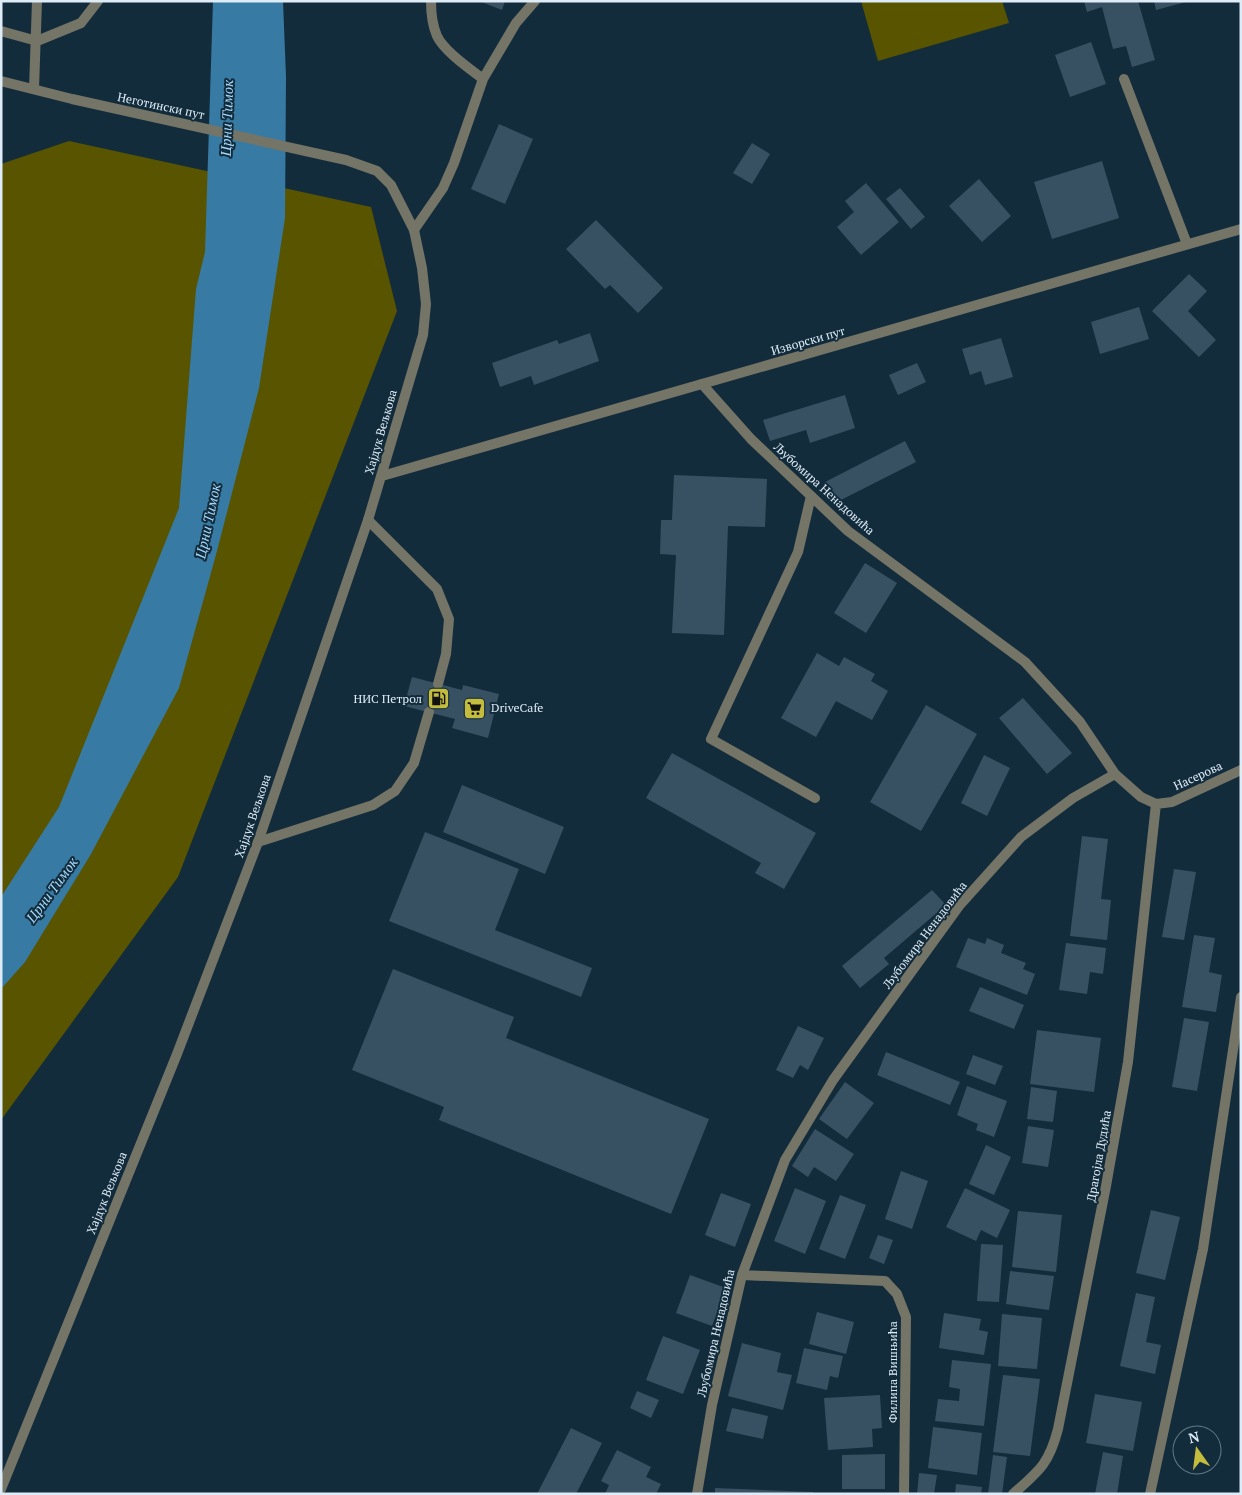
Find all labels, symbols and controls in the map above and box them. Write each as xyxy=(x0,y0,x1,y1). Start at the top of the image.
water label: Црни Тимок xyxy=(216,79,237,158)
street label: Неготински пут xyxy=(116,89,206,122)
street label: Изворски пут xyxy=(769,323,847,358)
street label: Хајдук Вељкова xyxy=(361,388,400,476)
street label: Љубомира Ненадовића xyxy=(770,439,878,538)
water label: Црни Тимок xyxy=(190,482,225,561)
fuel station icon: НИС Петрол xyxy=(426,687,450,711)
place label: НИС Петрол xyxy=(353,691,422,706)
supermarket icon: DriveCafe xyxy=(463,696,487,720)
place label: DriveCafe xyxy=(491,700,543,715)
street label: Насерова xyxy=(1171,758,1225,793)
street label: Хајдук Вељкова xyxy=(231,772,274,860)
water label: Црни Тимок xyxy=(21,853,82,927)
street label: Љубомира Ненадовића xyxy=(879,878,970,992)
street label: Драгојла Дудића xyxy=(1083,1109,1114,1203)
street label: Хајдук Вељкова xyxy=(83,1149,130,1236)
street label: Љубомира Ненадовића xyxy=(693,1268,737,1399)
street label: Филипа Вишњића xyxy=(885,1321,900,1423)
north arrow xyxy=(1172,1425,1222,1475)
text: N xyxy=(1186,1426,1202,1447)

